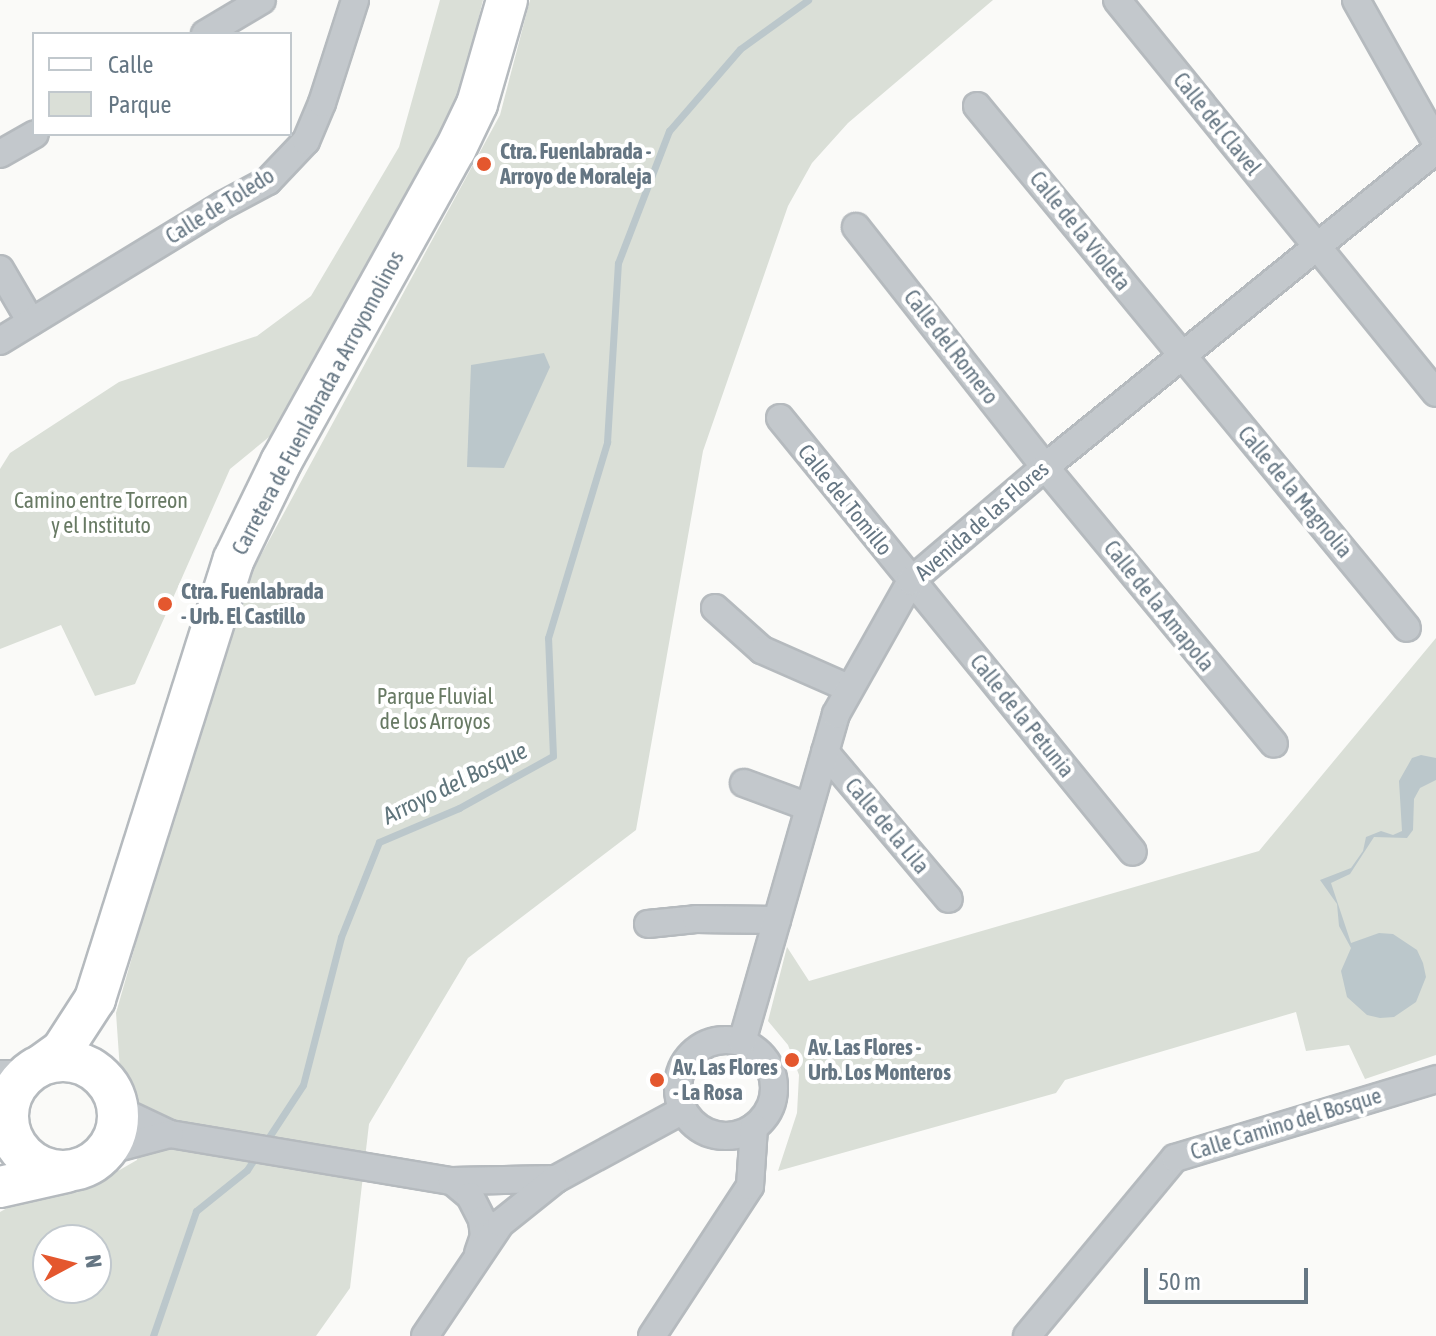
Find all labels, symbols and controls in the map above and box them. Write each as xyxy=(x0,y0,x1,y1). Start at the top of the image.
legend xyxy=(32,32,292,136)
text: Calle xyxy=(108,51,153,78)
street label: Calle del Clavel xyxy=(1168,67,1266,181)
text: Parque xyxy=(108,91,171,118)
place label: Ctra. Fuenlabrada - Arroyo de Moraleja xyxy=(500,138,652,190)
marker: Ctra. Fuenlabrada - Arroyo de Moraleja xyxy=(475,155,493,173)
street label: Calle de Toledo xyxy=(161,162,279,250)
street label: Calle de la Violeta xyxy=(1024,166,1136,296)
street label: Carretera de Fuenlabrada a Arroyomolinos xyxy=(226,247,410,559)
street label: Calle del Romero xyxy=(898,285,1004,409)
street label: Calle de la Magnolia xyxy=(1232,421,1358,563)
street label: Calle del Tomillo xyxy=(792,439,898,561)
street label: Avenida de las Flores xyxy=(910,456,1054,586)
park label: Camino entre Torreon y el Instituto xyxy=(14,487,188,538)
street label: Calle de la Amapola xyxy=(1098,535,1220,677)
place label: Ctra. Fuenlabrada - Urb. El Castillo xyxy=(181,578,324,630)
marker: Ctra. Fuenlabrada - Urb. El Castillo xyxy=(156,595,174,613)
street label: Calle de la Petunia xyxy=(964,649,1080,783)
park label: Parque Fluvial de los Arroyos xyxy=(377,683,493,734)
water label: Arroyo del Bosque xyxy=(378,736,532,830)
street label: Calle de la Lila xyxy=(839,773,935,879)
place label: Av. Las Flores - Urb. Los Monteros xyxy=(808,1034,951,1086)
marker: Av. Las Flores - Urb. Los Monteros xyxy=(783,1051,801,1069)
place label: Av. Las Flores - La Rosa xyxy=(673,1054,778,1106)
marker: Av. Las Flores - La Rosa xyxy=(648,1071,666,1089)
street label: Calle Camino del Bosque xyxy=(1187,1082,1385,1166)
north arrow xyxy=(32,1224,112,1304)
scale bar xyxy=(1148,1252,1312,1302)
text: N xyxy=(80,1253,108,1269)
text: 50 m xyxy=(1158,1268,1201,1295)

